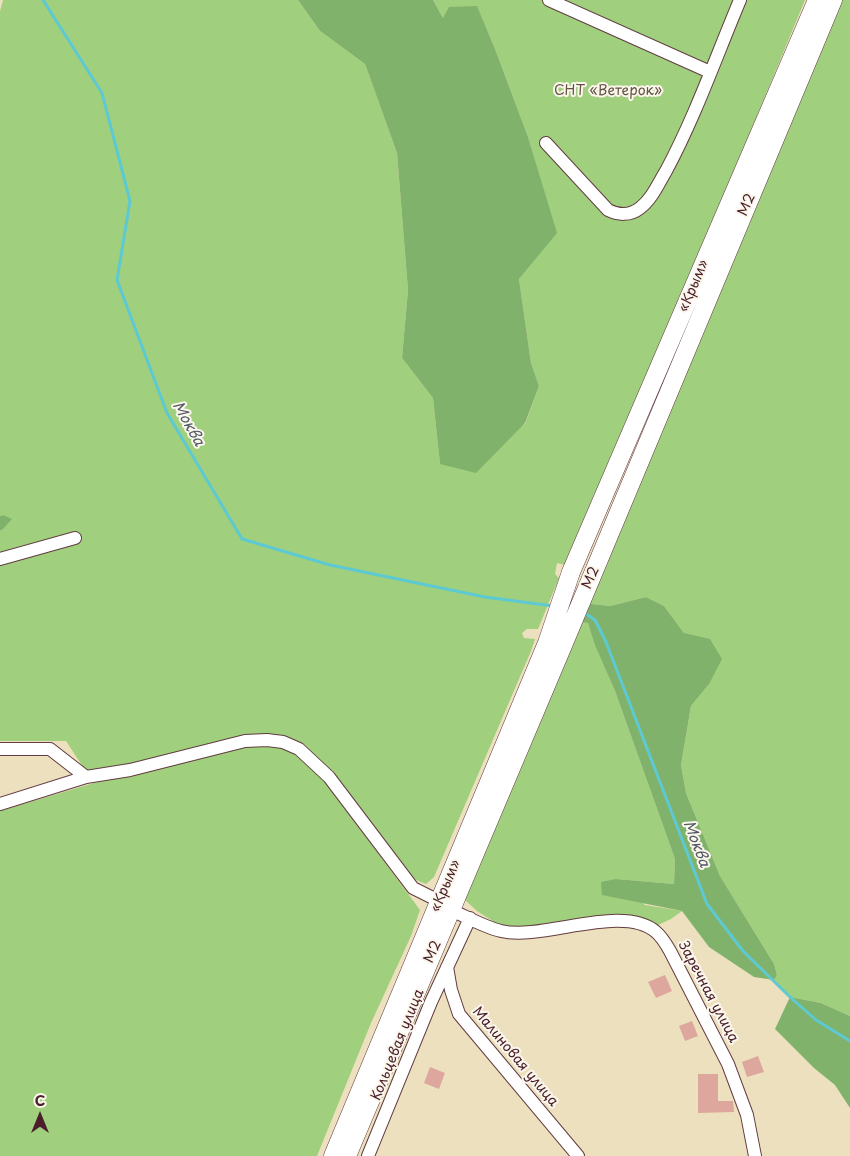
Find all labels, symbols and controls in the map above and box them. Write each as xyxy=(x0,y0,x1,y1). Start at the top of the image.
park label: СНТ «Ветерок» xyxy=(554,83,662,99)
street label: М2 xyxy=(735,191,759,219)
street label: «Крым» xyxy=(675,257,713,315)
water label: Моква xyxy=(168,398,208,450)
street label: М2 xyxy=(579,564,603,592)
water label: Моква xyxy=(679,818,713,870)
street label: «Крым» xyxy=(427,857,465,915)
street label: М2 xyxy=(421,938,445,966)
street label: Заречная улица xyxy=(674,938,742,1046)
street label: Кольцевая улица xyxy=(368,987,428,1103)
street label: Малиновая улица xyxy=(468,1004,562,1110)
text: С xyxy=(35,1090,45,1111)
north arrow xyxy=(15,1091,65,1141)

